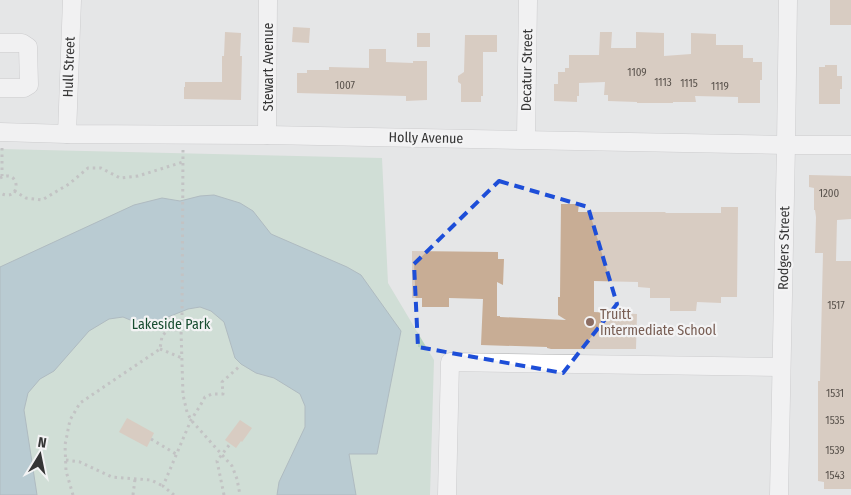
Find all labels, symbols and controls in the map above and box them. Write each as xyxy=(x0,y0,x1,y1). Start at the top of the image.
street label: Stewart Avenue xyxy=(260,22,277,111)
street label: Decatur Street xyxy=(518,28,536,111)
street label: Hull Street xyxy=(59,36,79,98)
house number: 1109 xyxy=(627,66,647,79)
house number: 1113 xyxy=(654,76,672,89)
house number: 1115 xyxy=(680,77,698,90)
house number: 1007 xyxy=(335,79,356,92)
house number: 1119 xyxy=(711,80,729,93)
street label: Holly Avenue xyxy=(388,129,464,147)
house number: 1200 xyxy=(819,187,840,200)
street label: Rodgers Street xyxy=(775,205,793,290)
house number: 1517 xyxy=(827,299,845,312)
place label: Truitt Intermediate School xyxy=(600,306,716,339)
park label: Lakeside Park xyxy=(132,316,211,333)
marker: Truitt Intermediate School xyxy=(584,316,596,328)
house number: 1531 xyxy=(826,387,844,400)
house number: 1535 xyxy=(825,414,845,427)
north arrow xyxy=(15,430,65,480)
text: N xyxy=(37,434,48,452)
house number: 1539 xyxy=(825,444,845,457)
house number: 1543 xyxy=(825,469,845,482)

